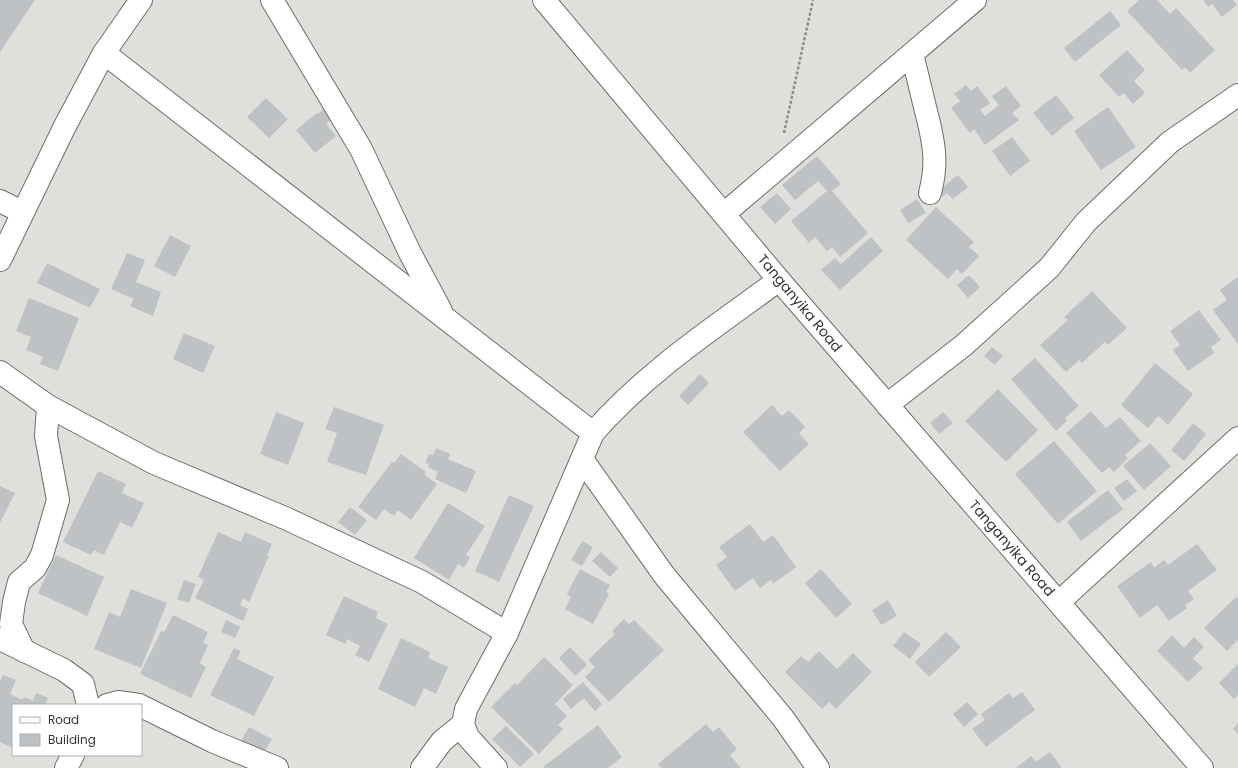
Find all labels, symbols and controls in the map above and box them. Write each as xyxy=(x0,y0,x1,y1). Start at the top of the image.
street label: Tanganyika Road xyxy=(753,250,847,356)
street label: Tanganyika Road xyxy=(964,495,1060,601)
legend xyxy=(12,704,142,756)
text: Road xyxy=(48,711,79,728)
text: Building xyxy=(48,731,96,748)

